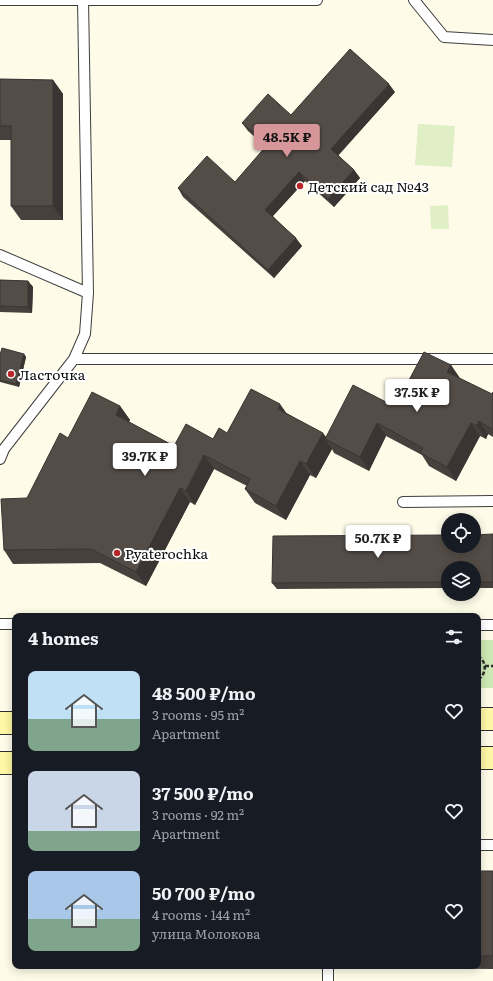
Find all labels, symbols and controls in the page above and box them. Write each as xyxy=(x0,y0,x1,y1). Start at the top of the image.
pin: 48.5K ₽ xyxy=(250,124,324,158)
text: 48.5K ₽ xyxy=(263,127,311,146)
place label: Детский сад №43 xyxy=(308,176,429,196)
marker: Детский сад №43 xyxy=(295,181,305,191)
place label: Ласточка xyxy=(19,364,86,384)
marker: Ласточка xyxy=(6,369,16,379)
pin: 37.5K ₽ xyxy=(380,379,454,413)
text: 37.5K ₽ xyxy=(394,382,440,401)
pin: 39.7K ₽ xyxy=(108,443,182,477)
text: 39.7K ₽ xyxy=(122,446,168,465)
map controls xyxy=(441,513,481,601)
button: locate xyxy=(441,513,481,553)
pin: 50.7K ₽ xyxy=(341,525,415,559)
text: 50.7K ₽ xyxy=(355,528,401,547)
place label: Pyaterochka xyxy=(125,543,208,563)
marker: Pyaterochka xyxy=(112,548,122,558)
button: layers xyxy=(441,561,481,601)
text: 4 homes xyxy=(28,625,99,650)
icon: filters xyxy=(443,626,465,648)
text: 48 500 ₽/mo xyxy=(152,680,256,705)
icon: home xyxy=(60,687,108,735)
icon: heart xyxy=(443,700,465,722)
text: 3 rooms · 95 m² xyxy=(152,705,244,724)
text: Apartment xyxy=(152,724,220,743)
text: 37 500 ₽/mo xyxy=(152,780,254,805)
icon: home xyxy=(60,787,108,835)
icon: heart xyxy=(443,800,465,822)
text: 3 rooms · 92 m² xyxy=(152,805,244,824)
text: Apartment xyxy=(152,824,220,843)
text: 50 700 ₽/mo xyxy=(152,880,255,905)
icon: home xyxy=(60,887,108,935)
icon: heart xyxy=(443,900,465,922)
text: 4 rooms · 144 m² xyxy=(152,905,250,924)
text: улица Молокова xyxy=(152,924,260,943)

